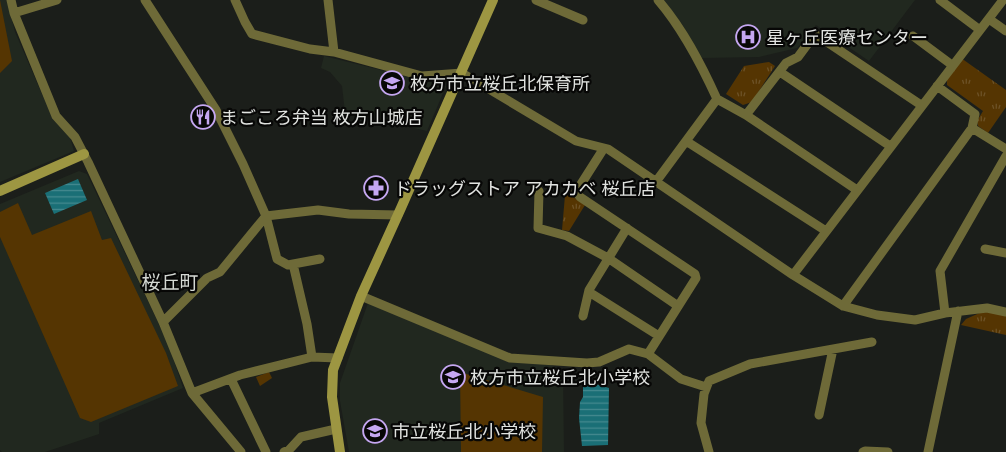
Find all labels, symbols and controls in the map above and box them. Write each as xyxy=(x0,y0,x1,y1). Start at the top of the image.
hospital icon: 星ヶ丘医療センター xyxy=(735,24,761,50)
place label: 星ヶ丘医療センター xyxy=(766,26,928,49)
school or university icon: 枚方市立桜丘北保育所 xyxy=(379,70,405,96)
place label: 枚方市立桜丘北保育所 xyxy=(410,72,590,95)
restaurant icon: まごころ弁当 枚方山城店 xyxy=(190,104,216,130)
place label: まごころ弁当 枚方山城店 xyxy=(220,106,423,129)
pharmacy icon: ドラッグストア アカカベ 桜丘店 xyxy=(363,175,389,201)
place label: ドラッグストア アカカベ 桜丘店 xyxy=(394,177,655,200)
district label: 桜丘町 xyxy=(141,270,199,295)
school or university icon: 枚方市立桜丘北小学校 xyxy=(440,364,466,390)
place label: 枚方市立桜丘北小学校 xyxy=(470,366,650,389)
school or university icon: 市立桜丘北小学校 xyxy=(362,418,388,444)
place label: 市立桜丘北小学校 xyxy=(392,420,536,443)

